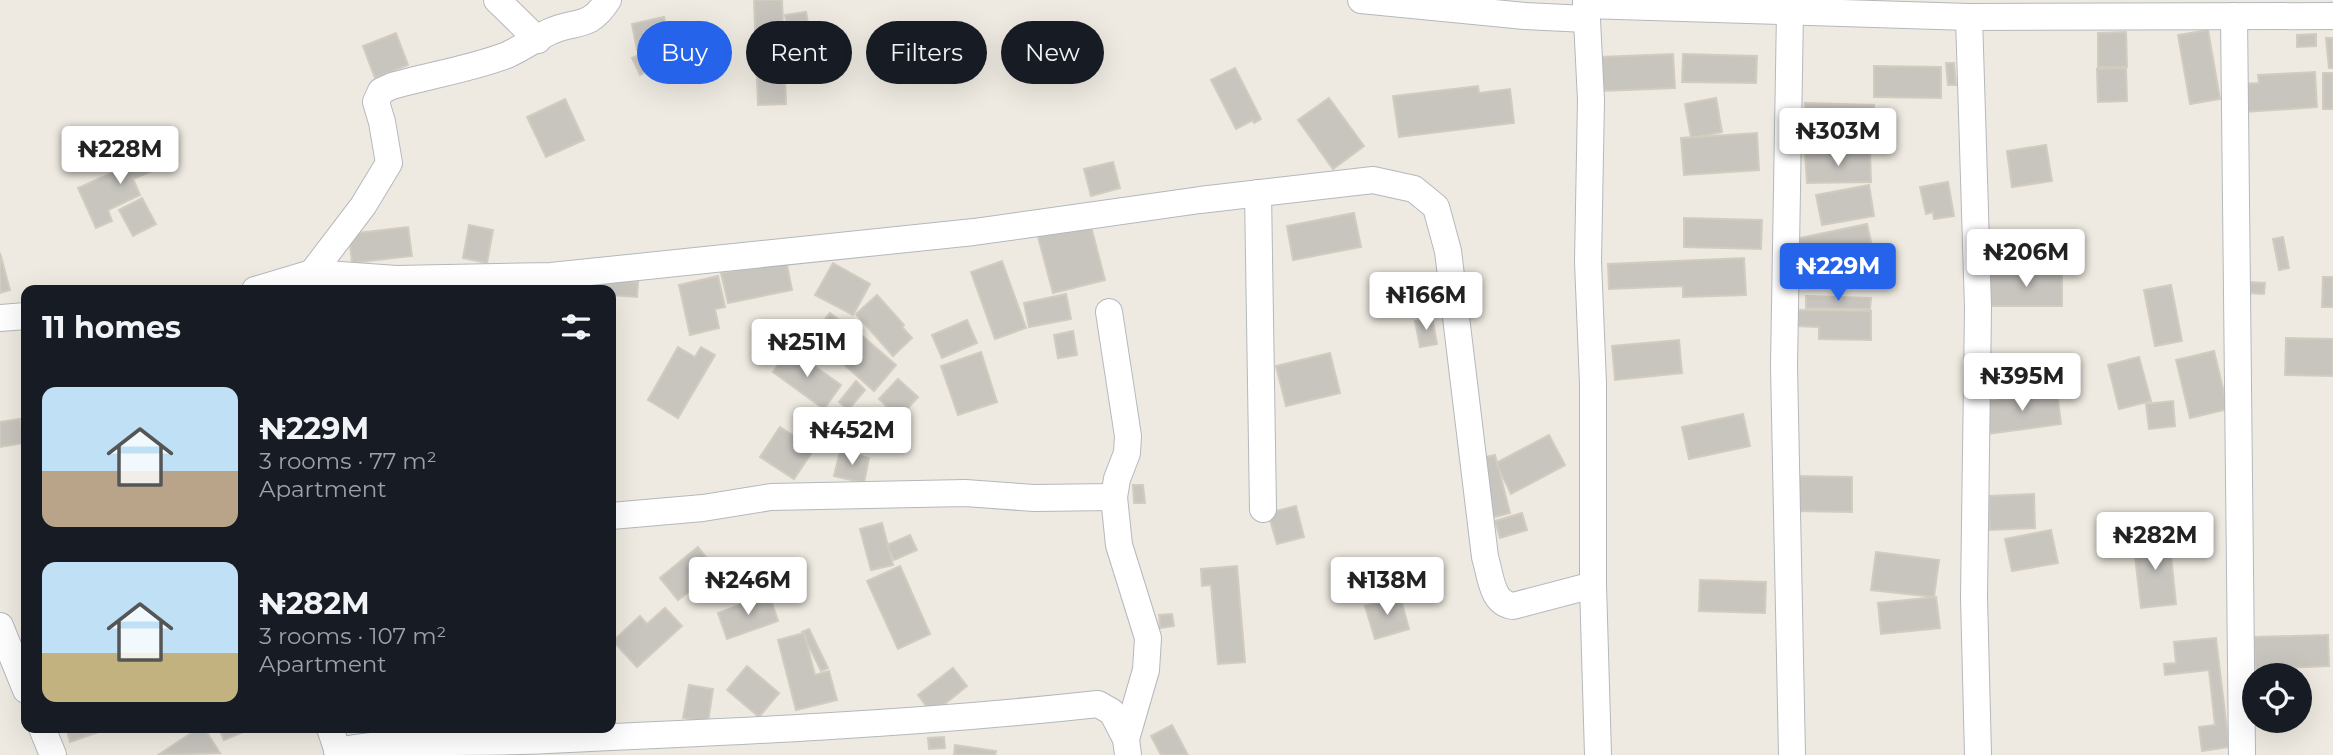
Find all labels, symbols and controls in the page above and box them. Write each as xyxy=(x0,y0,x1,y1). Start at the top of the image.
chip: Buy xyxy=(637,21,732,84)
chip: Rent xyxy=(746,21,852,84)
chip: Filters xyxy=(866,21,987,84)
chip: New xyxy=(1001,21,1104,84)
pin: ₦303M xyxy=(1789,108,1887,168)
text: ₦303M xyxy=(1795,117,1881,145)
pin: ₦228M xyxy=(71,127,169,186)
text: ₦228M xyxy=(78,135,162,163)
pin: ₦206M xyxy=(1977,230,2075,289)
text: ₦206M xyxy=(1983,238,2069,266)
pin: ₦229M xyxy=(1789,244,1887,303)
text: ₦229M xyxy=(1796,252,1880,280)
pin: ₦166M xyxy=(1377,272,1475,332)
text: ₦166M xyxy=(1385,281,1467,309)
icon: filters xyxy=(557,308,595,346)
text: 11 homes xyxy=(42,309,181,346)
pin: ₦251M xyxy=(758,320,856,379)
text: ₦251M xyxy=(768,328,846,356)
pin: ₦395M xyxy=(1973,354,2071,413)
text: ₦395M xyxy=(1980,362,2064,390)
pin: ₦452M xyxy=(803,407,901,467)
text: ₦229M xyxy=(259,410,369,447)
icon: home xyxy=(98,415,182,499)
text: ₦452M xyxy=(809,416,895,444)
text: 3 rooms · 77 m² xyxy=(259,447,437,475)
text: Apartment xyxy=(259,475,387,503)
pin: ₦282M xyxy=(2106,512,2204,572)
text: ₦282M xyxy=(2113,521,2197,549)
pin: ₦246M xyxy=(699,558,797,617)
pin: ₦138M xyxy=(1338,558,1436,617)
text: ₦246M xyxy=(705,566,791,594)
text: ₦138M xyxy=(1347,566,1427,594)
text: ₦282M xyxy=(259,585,370,622)
icon: home xyxy=(98,590,182,674)
text: 3 rooms · 107 m² xyxy=(259,622,446,650)
text: Apartment xyxy=(259,650,387,678)
map controls xyxy=(2242,663,2312,733)
button: locate xyxy=(2242,663,2312,733)

